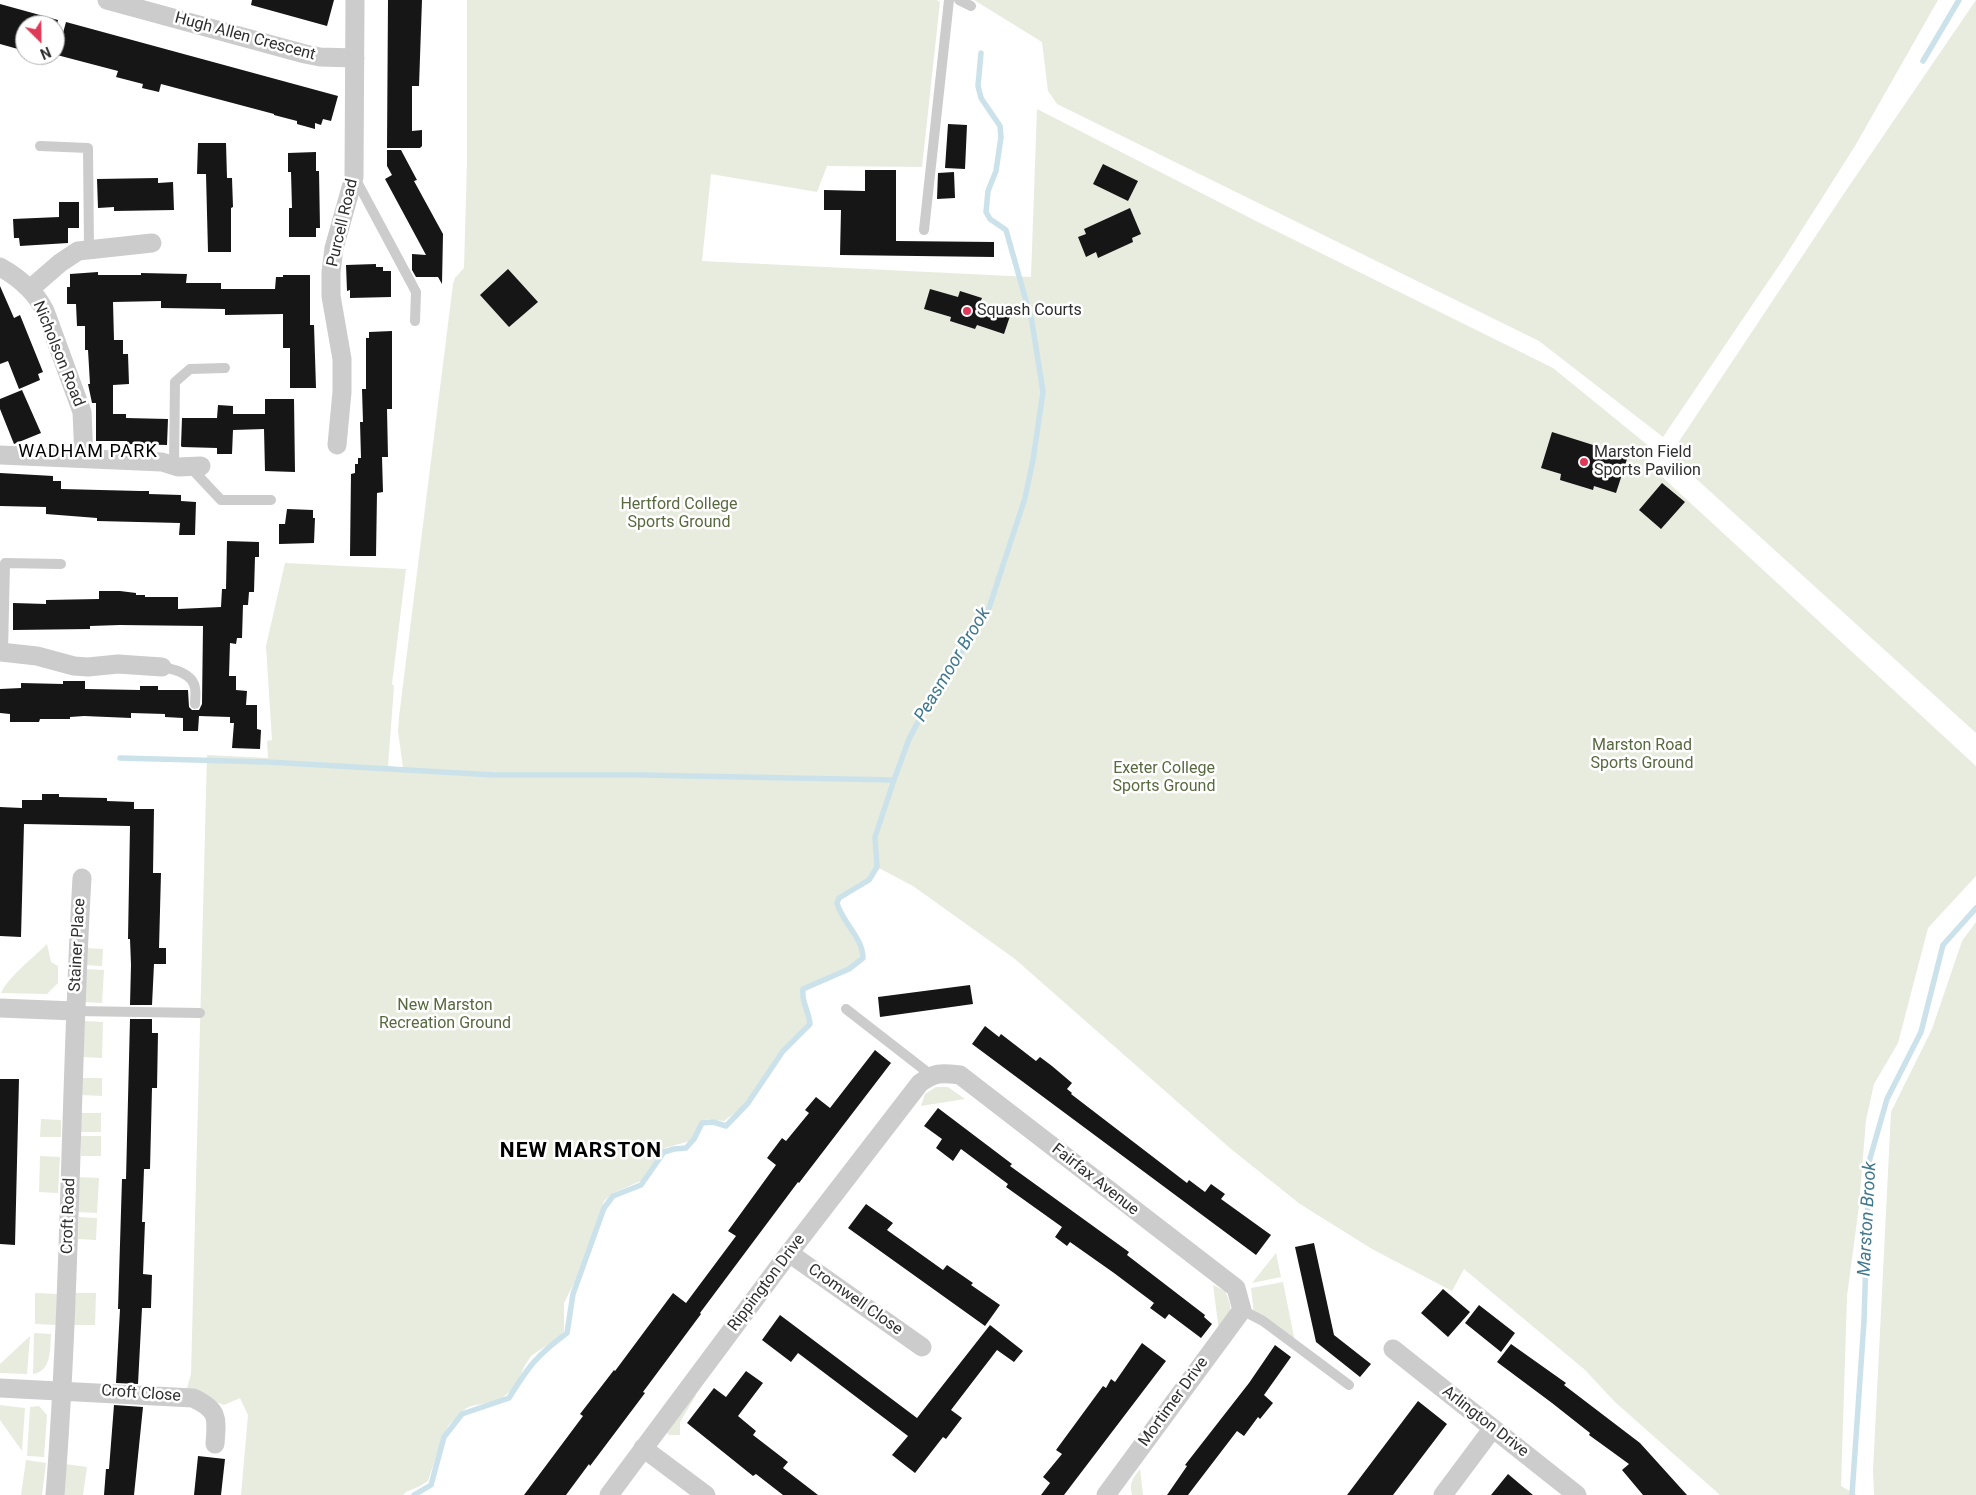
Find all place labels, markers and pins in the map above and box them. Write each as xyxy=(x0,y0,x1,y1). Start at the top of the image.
place label: Squash Courts xyxy=(977,301,1082,321)
marker: Squash Courts xyxy=(961,305,973,317)
place label: Marston Field Sports Pavilion xyxy=(1594,443,1701,481)
marker: Marston Field Sports Pavilion xyxy=(1578,456,1590,468)

